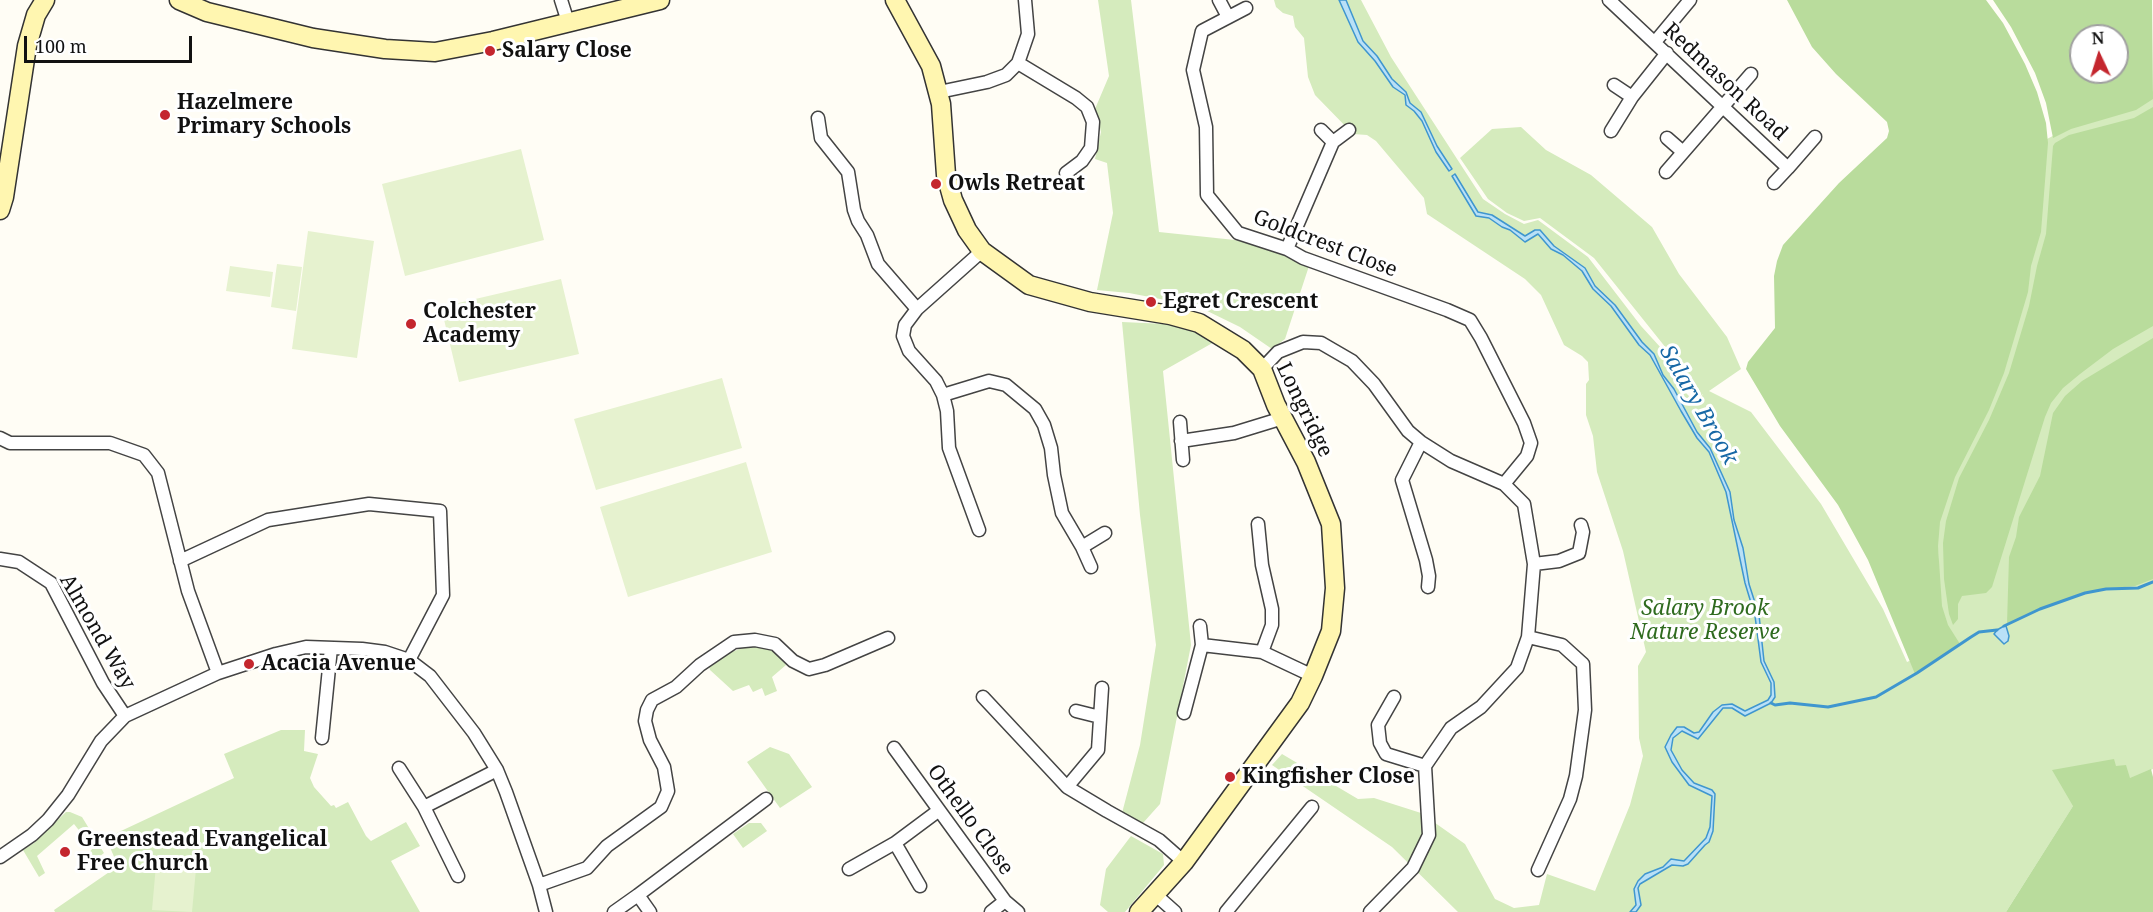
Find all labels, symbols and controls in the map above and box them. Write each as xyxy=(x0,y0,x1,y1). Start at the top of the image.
street label: Redmason Road xyxy=(1658,18,1792,146)
scale bar xyxy=(27,24,195,62)
north arrow xyxy=(2069,24,2129,84)
text: N xyxy=(2091,27,2105,49)
text: 100 m xyxy=(35,34,87,58)
place label: Salary Close xyxy=(502,38,632,64)
marker: Salary Close xyxy=(483,44,497,58)
place label: Hazelmere Primary Schools xyxy=(177,90,351,140)
marker: Hazelmere Primary Schools xyxy=(158,108,172,122)
place label: Owls Retreat xyxy=(948,171,1085,197)
marker: Owls Retreat xyxy=(929,177,943,191)
street label: Goldcrest Close xyxy=(1249,205,1401,283)
place label: Egret Crescent xyxy=(1163,289,1318,315)
marker: Egret Crescent xyxy=(1144,295,1158,309)
place label: Colchester Academy xyxy=(423,299,536,349)
marker: Colchester Academy xyxy=(404,317,418,331)
water label: Salary Brook xyxy=(1653,340,1743,470)
street label: Longridge xyxy=(1270,359,1338,461)
street label: Almond Way xyxy=(54,570,140,694)
park label: Salary Brook Nature Reserve xyxy=(1630,596,1780,646)
place label: Acacia Avenue xyxy=(261,651,416,677)
marker: Acacia Avenue xyxy=(242,657,256,671)
street label: Othello Close xyxy=(921,760,1019,880)
place label: Kingfisher Close xyxy=(1242,764,1415,790)
marker: Kingfisher Close xyxy=(1223,770,1237,784)
place label: Greenstead Evangelical Free Church xyxy=(77,827,327,877)
marker: Greenstead Evangelical Free Church xyxy=(58,845,72,859)

